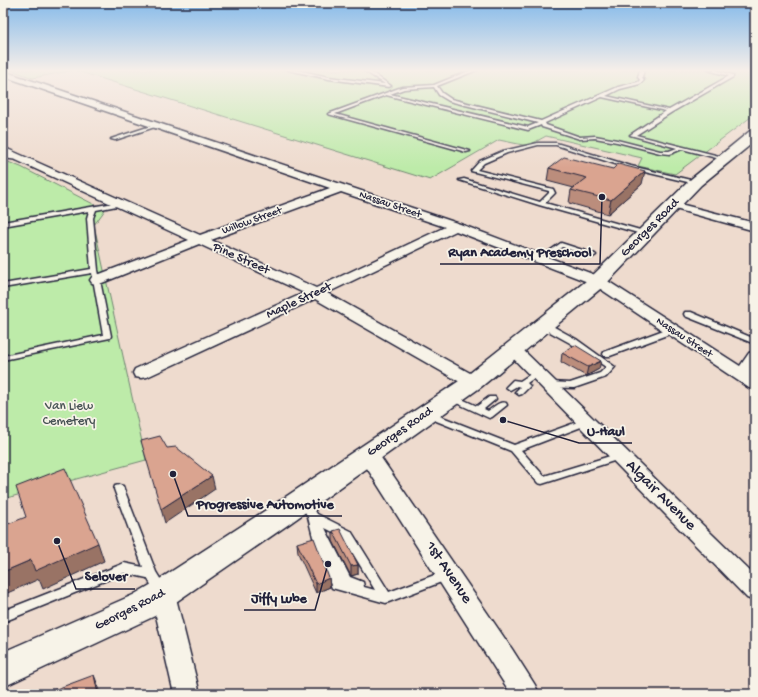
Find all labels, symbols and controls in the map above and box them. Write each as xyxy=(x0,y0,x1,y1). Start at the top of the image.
street label: Nassau Street xyxy=(358,189,424,222)
street label: Georges Road xyxy=(618,195,683,260)
street label: Willow Street xyxy=(220,204,285,237)
callout: Ryan Academy Preschool xyxy=(440,238,600,264)
street label: Pine Street xyxy=(209,239,273,279)
text: Ryan Academy Preschool xyxy=(447,245,592,262)
street label: Maple Street xyxy=(264,279,335,323)
street label: Nassau Street xyxy=(654,315,716,361)
park label: Van Liew Cemetery xyxy=(43,399,96,429)
street label: Georges Road xyxy=(364,403,437,460)
callout: U-Haul xyxy=(579,417,632,443)
text: U-Haul xyxy=(587,424,625,441)
street label: Algair Avenue xyxy=(621,457,700,536)
callout: Progressive Automotive xyxy=(188,490,342,516)
text: Progressive Automotive xyxy=(195,497,334,514)
street label: 1st Avenue xyxy=(420,538,476,608)
callout: Selover xyxy=(76,563,135,589)
text: Selover xyxy=(85,569,129,586)
callout: Jiffy Lube xyxy=(244,584,315,610)
street label: Georges Road xyxy=(92,585,169,634)
text: Jiffy Lube xyxy=(250,591,308,608)

